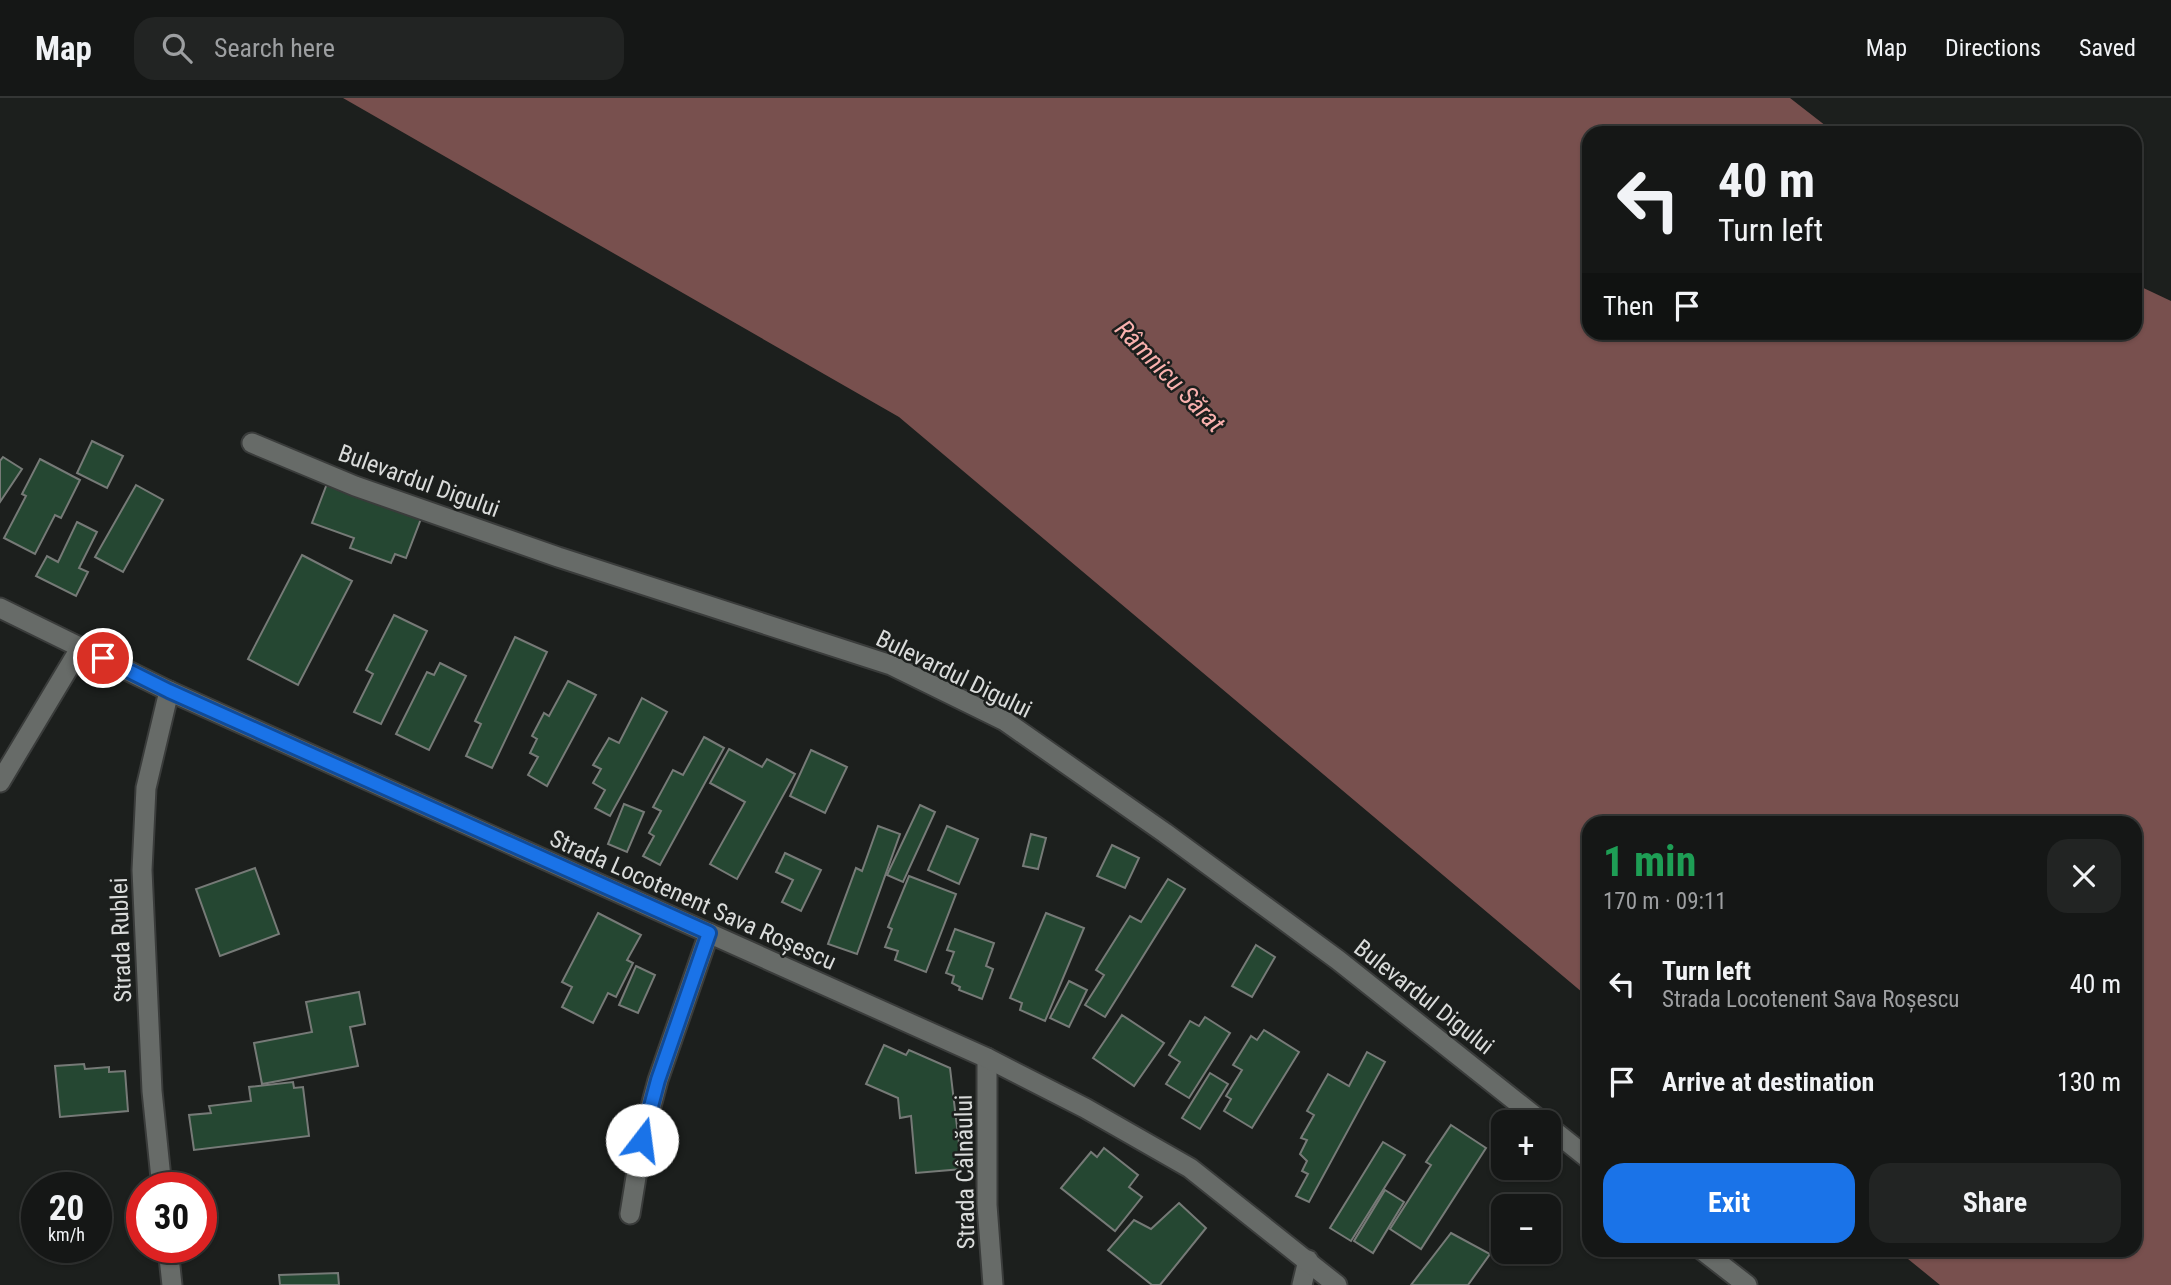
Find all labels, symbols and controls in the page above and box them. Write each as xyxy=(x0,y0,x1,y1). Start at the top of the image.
search box xyxy=(134,17,624,80)
text: Map xyxy=(35,29,92,68)
icon: search xyxy=(158,29,196,67)
text: Search here xyxy=(214,33,335,63)
text: Map xyxy=(1866,34,1907,62)
text: Directions xyxy=(1945,34,2041,62)
text: Saved xyxy=(2079,34,2136,62)
text: 40 m xyxy=(1718,152,1815,209)
icon: left xyxy=(1603,154,1694,245)
text: Turn left xyxy=(1718,211,1823,249)
icon: arrive xyxy=(1668,287,1706,325)
text: Then xyxy=(1603,291,1654,321)
water label: Râmnicu Sărat xyxy=(1109,314,1231,439)
street label: Bulevardul Digului xyxy=(334,439,504,523)
street label: Bulevardul Digului xyxy=(872,624,1036,724)
pin xyxy=(73,628,133,688)
icon: arrive xyxy=(84,639,122,677)
street label: Strada Locotenent Sava Roșescu xyxy=(546,824,840,976)
text: 1 min xyxy=(1603,837,1696,886)
button: close xyxy=(2047,839,2121,913)
street label: Strada Rublei xyxy=(105,877,137,1003)
text: 170 m · 09:11 xyxy=(1603,888,1727,915)
street label: Bulevardul Digului xyxy=(1348,934,1500,1060)
text: Turn left xyxy=(1662,956,1751,986)
icon: left xyxy=(1603,965,1641,1003)
text: 40 m xyxy=(2070,969,2121,999)
text: Strada Locotenent Sava Roșescu xyxy=(1662,986,1959,1013)
icon: arrive xyxy=(1603,1063,1641,1101)
text: Arrive at destination xyxy=(1662,1067,1874,1097)
text: 130 m xyxy=(2057,1067,2121,1097)
street label: Strada Câlnăului xyxy=(950,1094,980,1250)
position arrow xyxy=(605,1103,679,1177)
map controls xyxy=(1491,1110,1561,1264)
button: + xyxy=(1491,1110,1561,1180)
button: Exit xyxy=(1603,1163,1855,1243)
button: Share xyxy=(1869,1163,2121,1243)
speed limit sign: 30 xyxy=(126,1172,217,1263)
text: 20 xyxy=(49,1188,84,1229)
button: − xyxy=(1491,1194,1561,1264)
text: km/h xyxy=(48,1224,85,1245)

